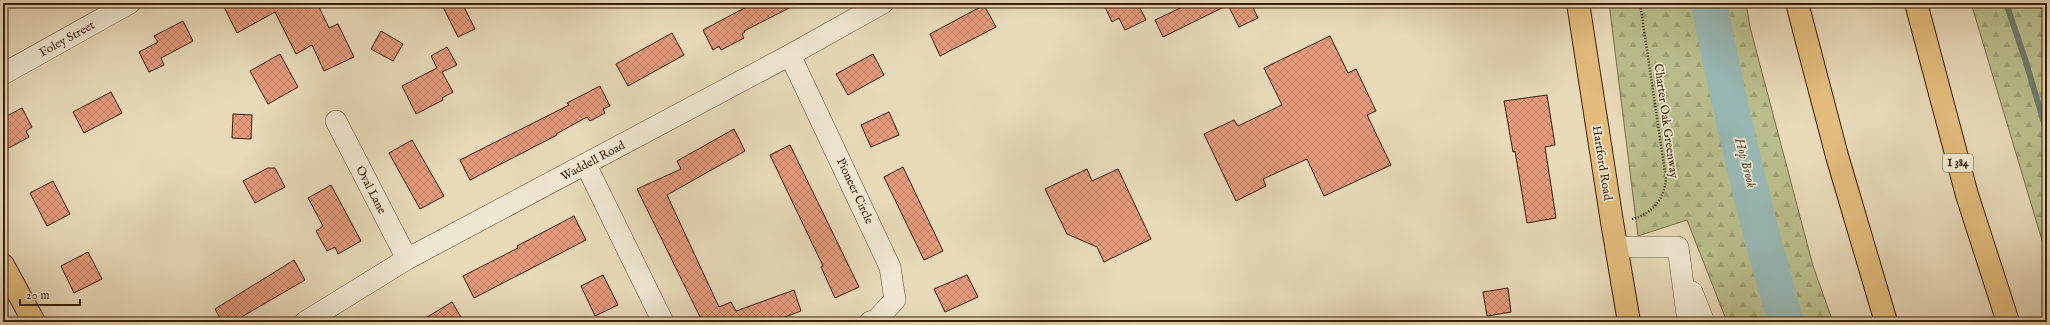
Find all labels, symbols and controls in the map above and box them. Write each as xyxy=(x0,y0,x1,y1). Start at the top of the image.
street label: Foley Street xyxy=(37,18,97,60)
street label: Charter Oak Greenway xyxy=(1651,63,1681,179)
street label: Hartford Road xyxy=(1589,125,1615,202)
water label: Hop Brook xyxy=(1730,135,1760,190)
street label: Waddell Road xyxy=(558,138,628,184)
road number: I 384 xyxy=(1943,154,1973,172)
street label: Pioneer Circle xyxy=(833,156,877,227)
street label: Oval Lane xyxy=(353,163,390,217)
scale bar xyxy=(20,281,80,307)
text: 20 m xyxy=(26,288,49,303)

